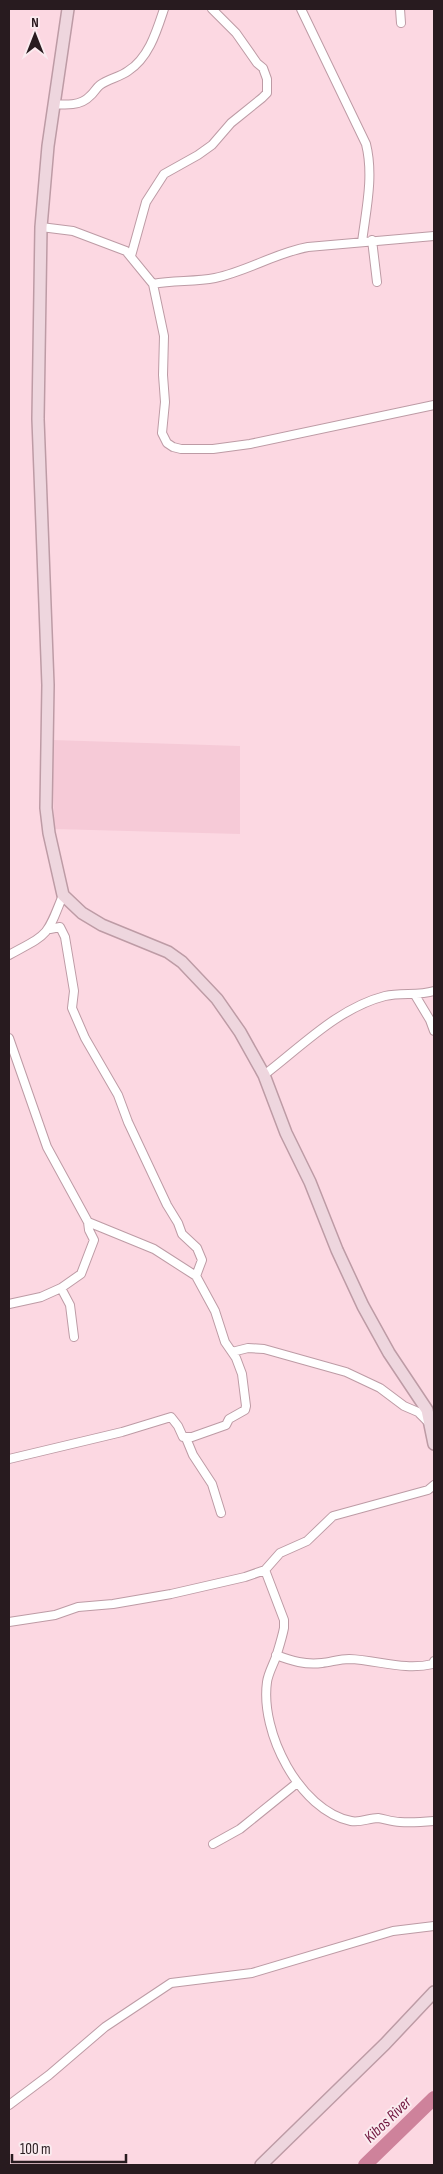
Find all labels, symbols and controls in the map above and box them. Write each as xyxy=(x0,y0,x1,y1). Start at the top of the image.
north arrow xyxy=(10,10,60,60)
text: N xyxy=(31,14,39,31)
water label: Kibos River xyxy=(361,2093,416,2147)
scale bar xyxy=(12,2132,126,2164)
text: 100 m xyxy=(20,2140,51,2159)

